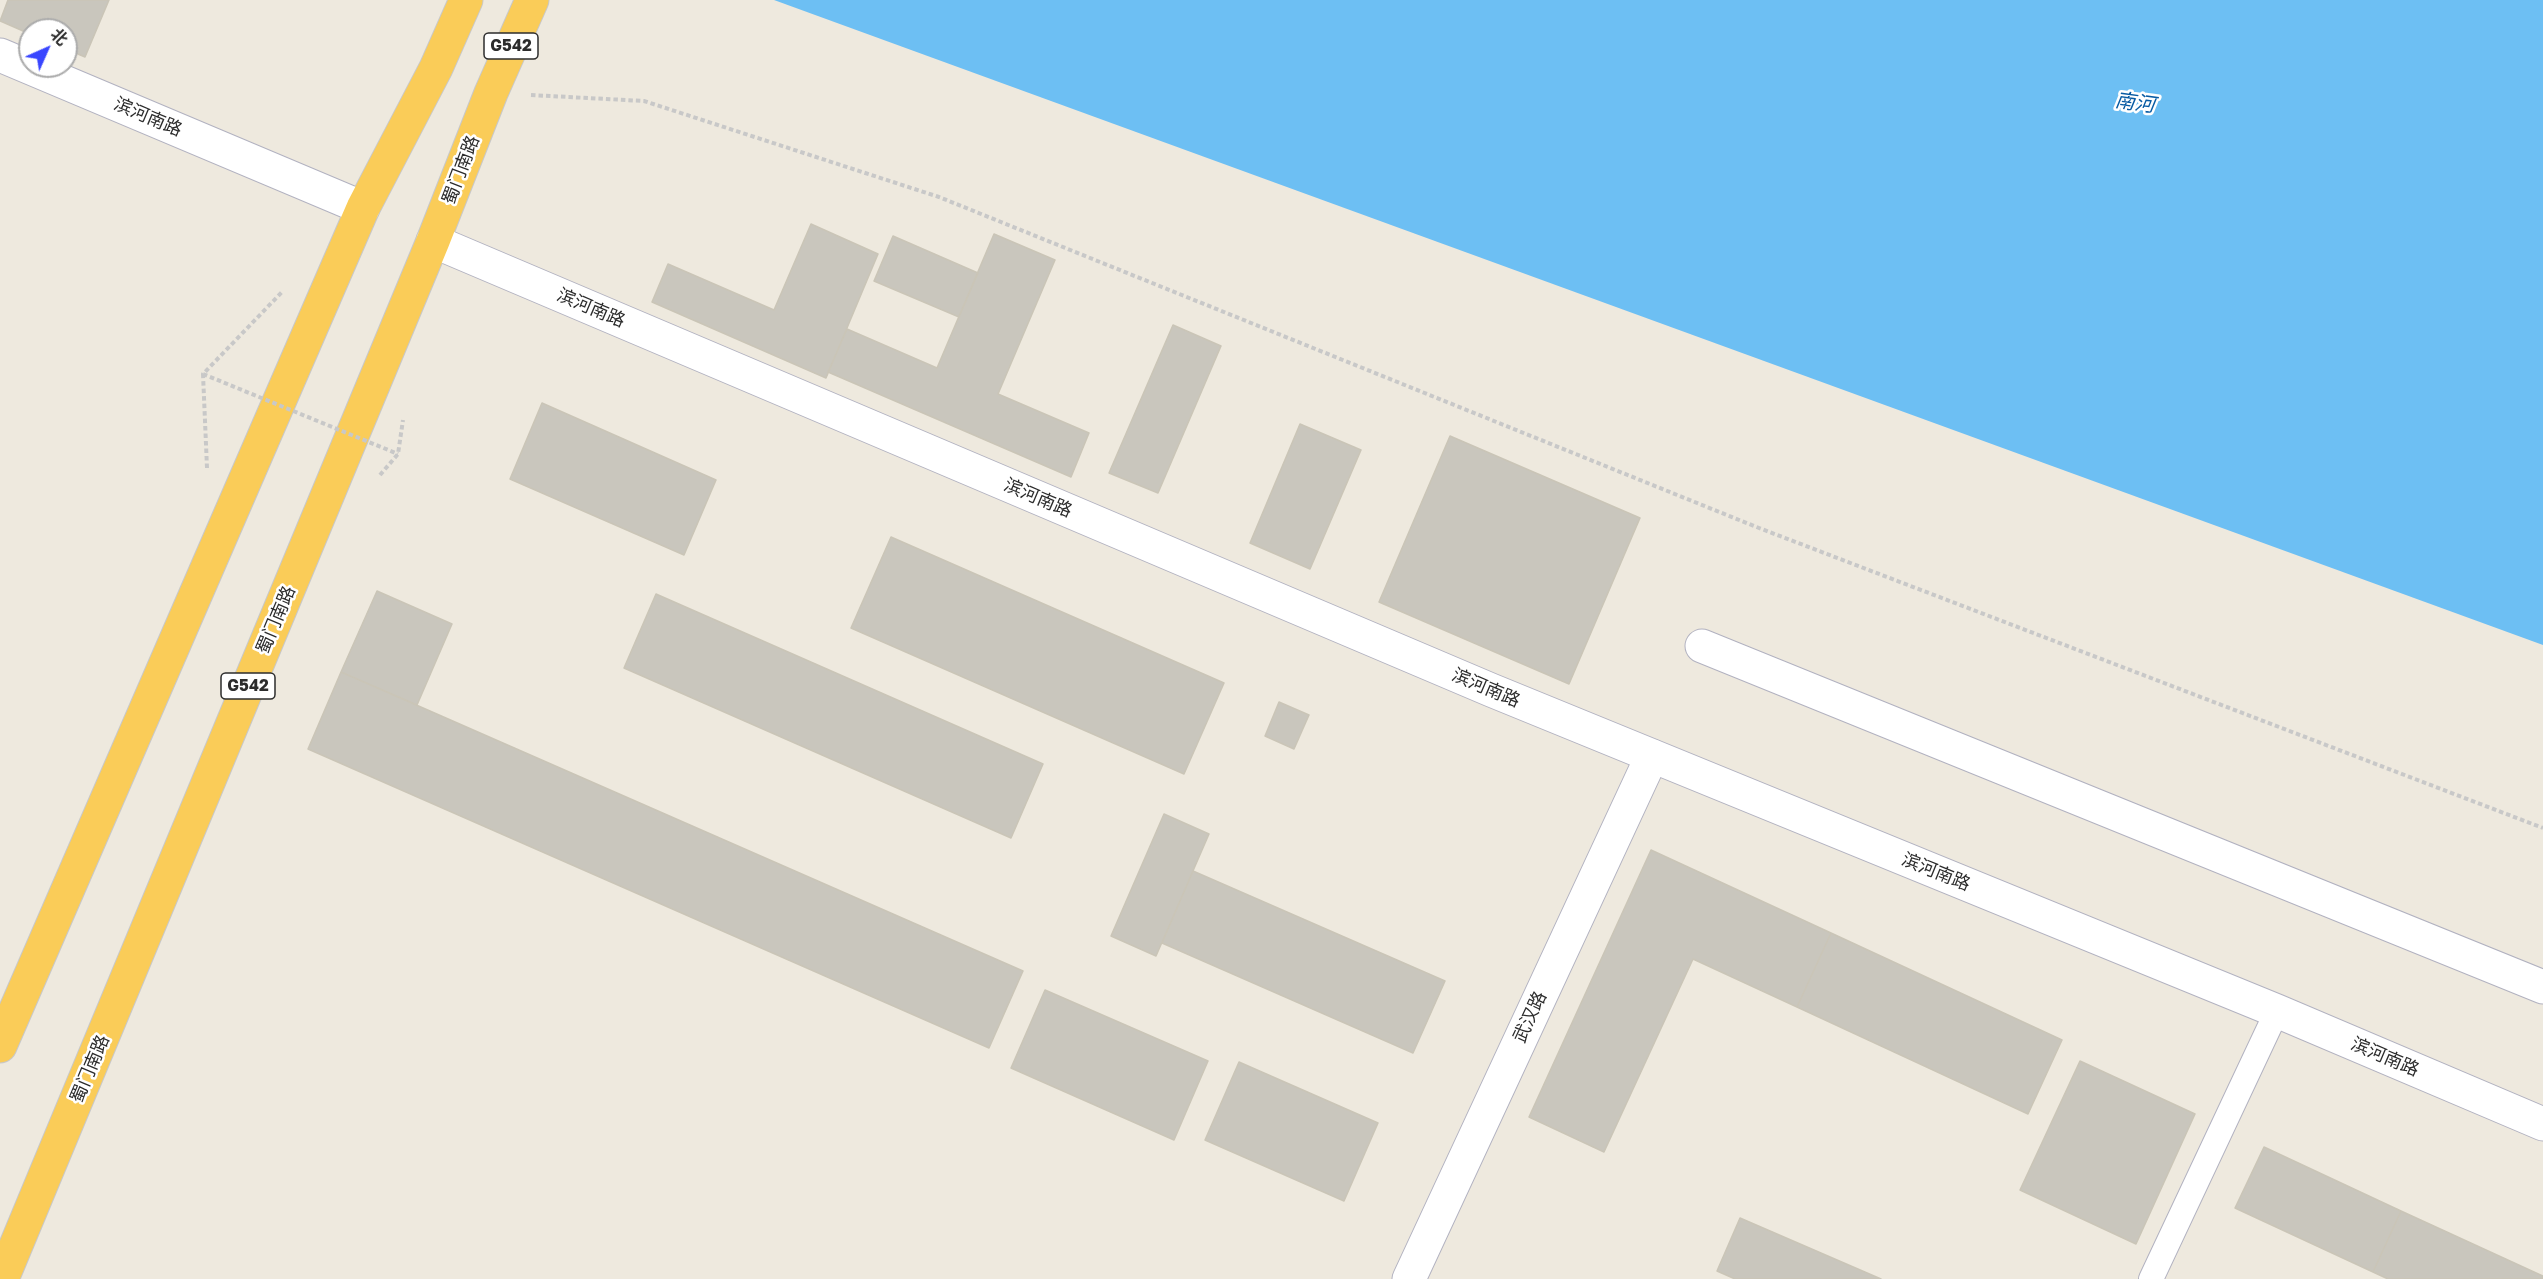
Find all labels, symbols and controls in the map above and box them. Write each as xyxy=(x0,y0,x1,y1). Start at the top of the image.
north arrow xyxy=(18,18,78,78)
text: 北 xyxy=(47,24,72,49)
road number: G542 xyxy=(484,33,538,59)
water label: 南河 xyxy=(2114,88,2156,118)
street label: 滨河南路 xyxy=(111,93,185,141)
street label: 蜀门南路 xyxy=(438,133,484,207)
street label: 滨河南路 xyxy=(554,284,628,332)
street label: 滨河南路 xyxy=(1001,474,1075,522)
street label: 蜀门南路 xyxy=(252,583,300,657)
street label: 滨河南路 xyxy=(1449,664,1523,712)
road number: G542 xyxy=(221,673,275,699)
street label: 滨河南路 xyxy=(1899,849,1973,895)
street label: 武汉路 xyxy=(1509,988,1551,1046)
street label: 蜀门南路 xyxy=(66,1032,114,1106)
street label: 滨河南路 xyxy=(2348,1033,2422,1081)

